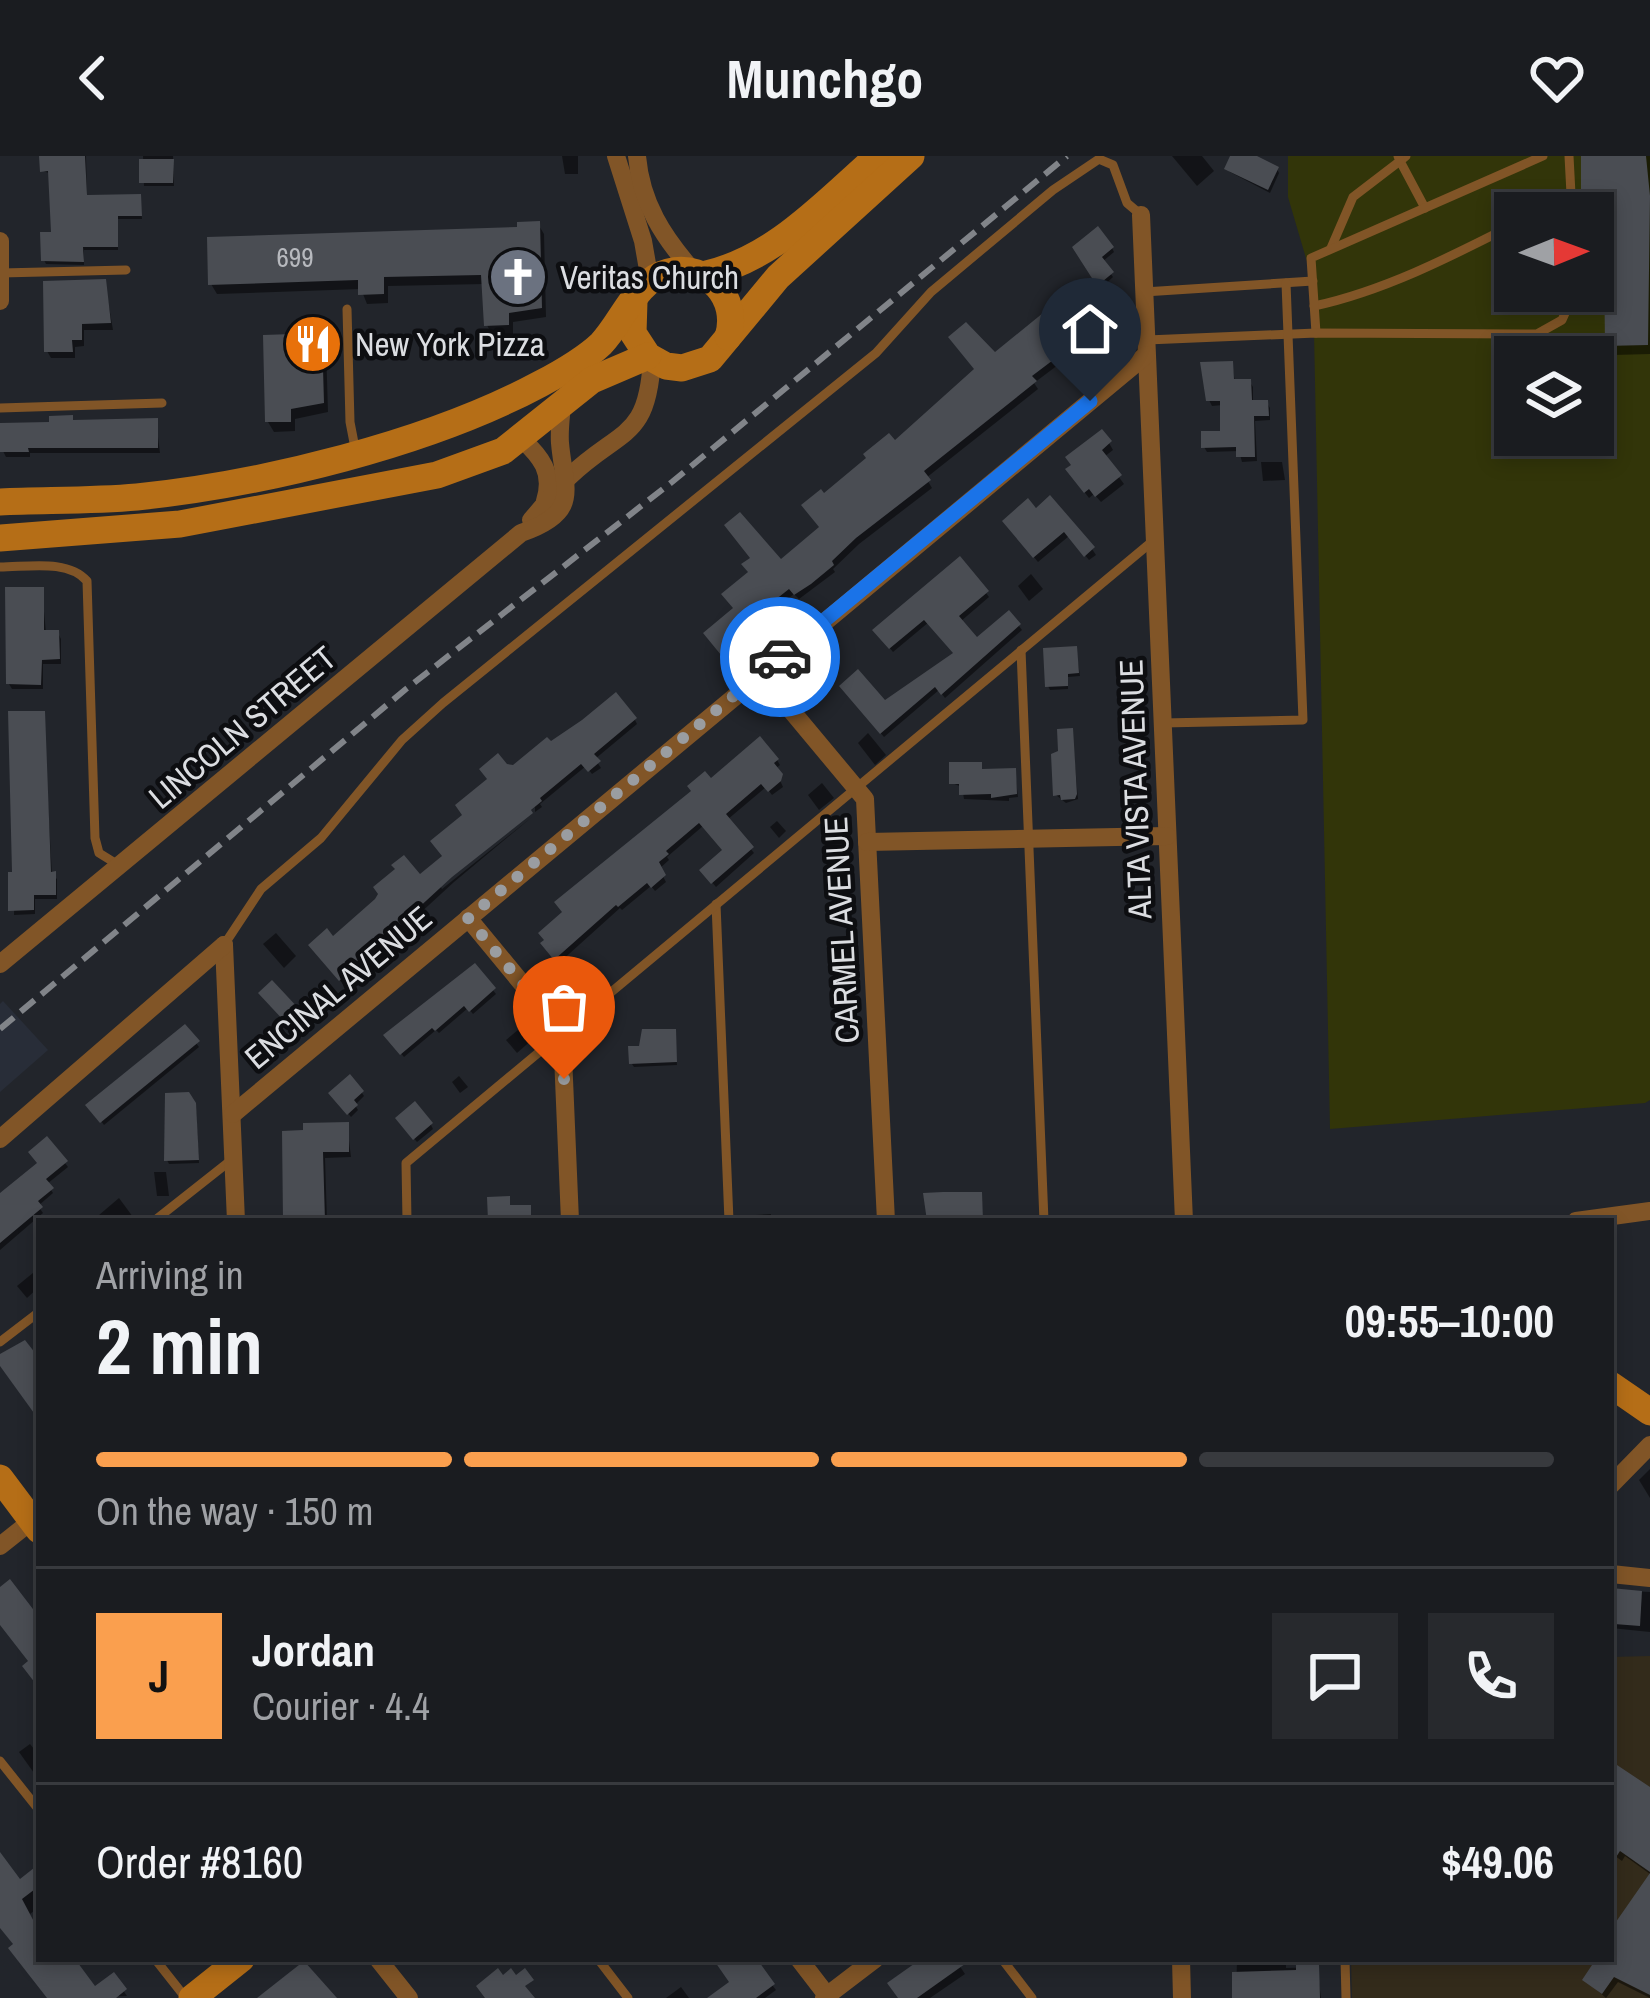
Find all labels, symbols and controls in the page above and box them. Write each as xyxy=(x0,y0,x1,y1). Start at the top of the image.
text: Munchgo xyxy=(727,42,923,115)
icon: back xyxy=(60,45,126,111)
icon: heart xyxy=(1524,45,1590,111)
north arrow xyxy=(1494,192,1614,312)
map controls xyxy=(1494,192,1614,456)
house number: 699 xyxy=(277,239,313,275)
church icon: Veritas Church xyxy=(487,246,549,308)
place label: Veritas Church xyxy=(560,255,739,299)
pin xyxy=(1039,278,1141,401)
icon: home xyxy=(1057,296,1123,362)
restaurant icon: New York Pizza xyxy=(282,313,344,375)
place label: New York Pizza xyxy=(355,322,545,366)
button: layers xyxy=(1494,336,1614,456)
courier xyxy=(720,597,840,717)
icon: car xyxy=(747,624,813,690)
street label: LINCOLN STREET xyxy=(139,636,345,818)
street label: ALTA VISTA AVENUE xyxy=(1108,658,1162,921)
street label: CARMEL AVENUE xyxy=(813,815,869,1045)
street label: ENCINAL AVENUE xyxy=(235,896,441,1078)
pin xyxy=(513,956,615,1079)
icon: bag xyxy=(531,974,597,1040)
text: Arriving in xyxy=(96,1249,244,1301)
text: 09:55–10:00 xyxy=(1345,1290,1554,1351)
text: 2 min xyxy=(96,1293,263,1398)
text: On the way · 150 m xyxy=(96,1485,373,1537)
button: chat xyxy=(1272,1613,1398,1739)
button: phone xyxy=(1428,1613,1554,1739)
text: Jordan xyxy=(252,1619,375,1680)
text: J xyxy=(149,1645,169,1706)
text: Courier · 4.4 xyxy=(252,1680,430,1732)
text: Order #8160 xyxy=(96,1831,303,1892)
text: $49.06 xyxy=(1441,1831,1554,1892)

